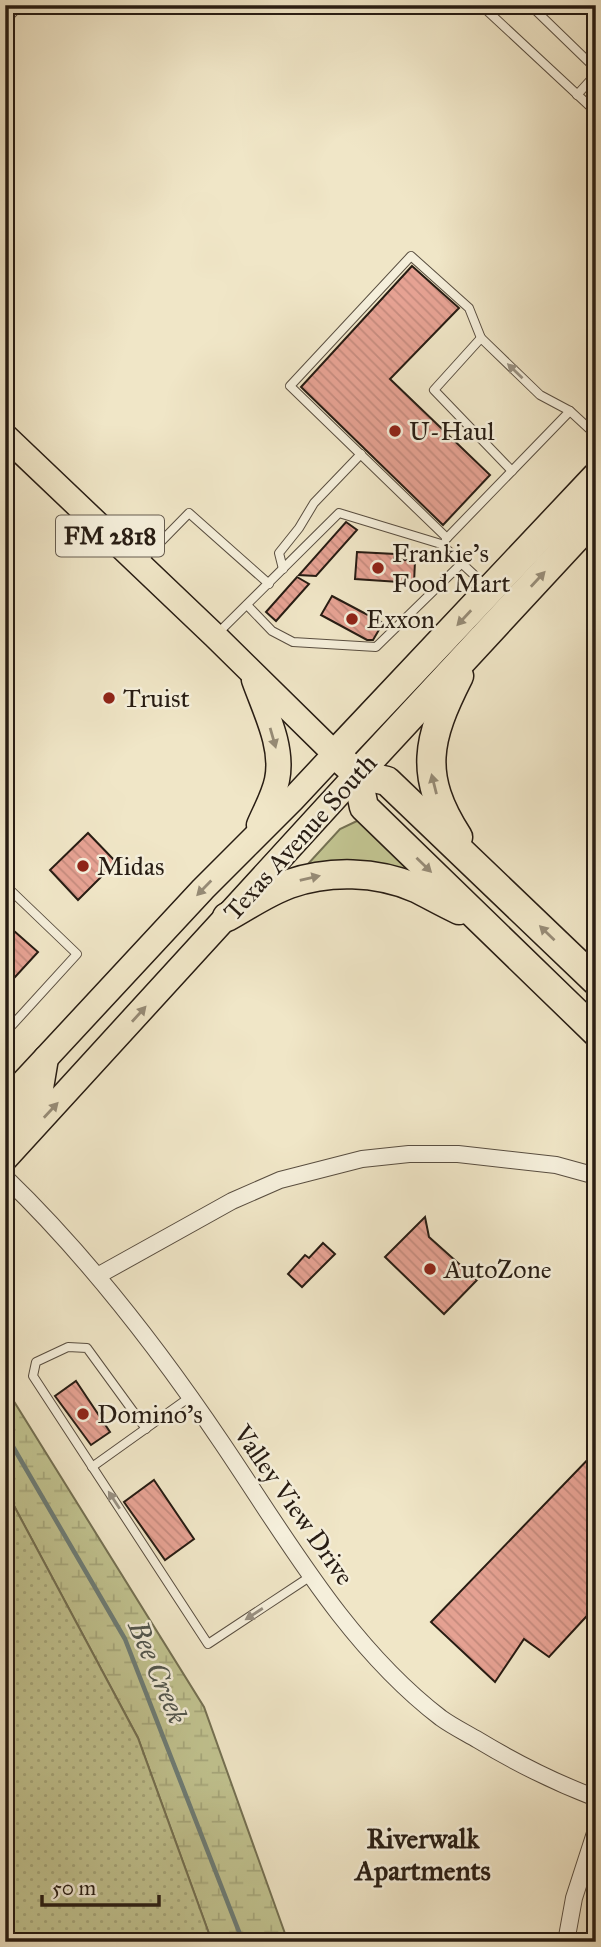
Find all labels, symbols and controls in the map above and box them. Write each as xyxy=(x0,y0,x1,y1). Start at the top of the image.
one-way arrow xyxy=(507,364,524,380)
place label: U-Haul xyxy=(409,415,495,447)
marker: U-Haul xyxy=(387,423,403,439)
road number: FM 2818 xyxy=(56,516,164,556)
place label: Frankie's Food Mart xyxy=(392,537,510,599)
marker: Frankie's Food Mart xyxy=(370,560,386,576)
one-way arrow xyxy=(529,571,545,588)
place label: Exxon xyxy=(366,603,435,635)
one-way arrow xyxy=(456,609,472,626)
marker: Exxon xyxy=(344,611,360,627)
place label: Truist xyxy=(123,682,190,714)
marker: Truist xyxy=(101,690,117,706)
one-way arrow xyxy=(269,727,279,748)
street label: Texas Avenue South xyxy=(217,747,384,927)
one-way arrow xyxy=(429,773,440,795)
place label: Midas xyxy=(97,850,164,882)
one-way arrow xyxy=(415,856,432,872)
marker: Midas xyxy=(75,858,91,874)
one-way arrow xyxy=(299,873,321,884)
one-way arrow xyxy=(196,880,213,896)
one-way arrow xyxy=(538,925,555,942)
one-way arrow xyxy=(130,1006,146,1023)
one-way arrow xyxy=(42,1102,58,1119)
place label: AutoZone xyxy=(443,1253,552,1285)
marker: AutoZone xyxy=(422,1261,438,1277)
place label: Domino's xyxy=(97,1398,203,1430)
marker: Domino's xyxy=(75,1406,91,1422)
street label: Valley View Drive xyxy=(226,1418,361,1591)
one-way arrow xyxy=(107,1491,121,1509)
one-way arrow xyxy=(245,1607,264,1620)
water label: Bee Creek xyxy=(120,1613,196,1730)
district label: Riverwalk Apartments xyxy=(353,1821,491,1888)
scale bar xyxy=(42,1863,159,1907)
text: 50 m xyxy=(52,1875,97,1901)

